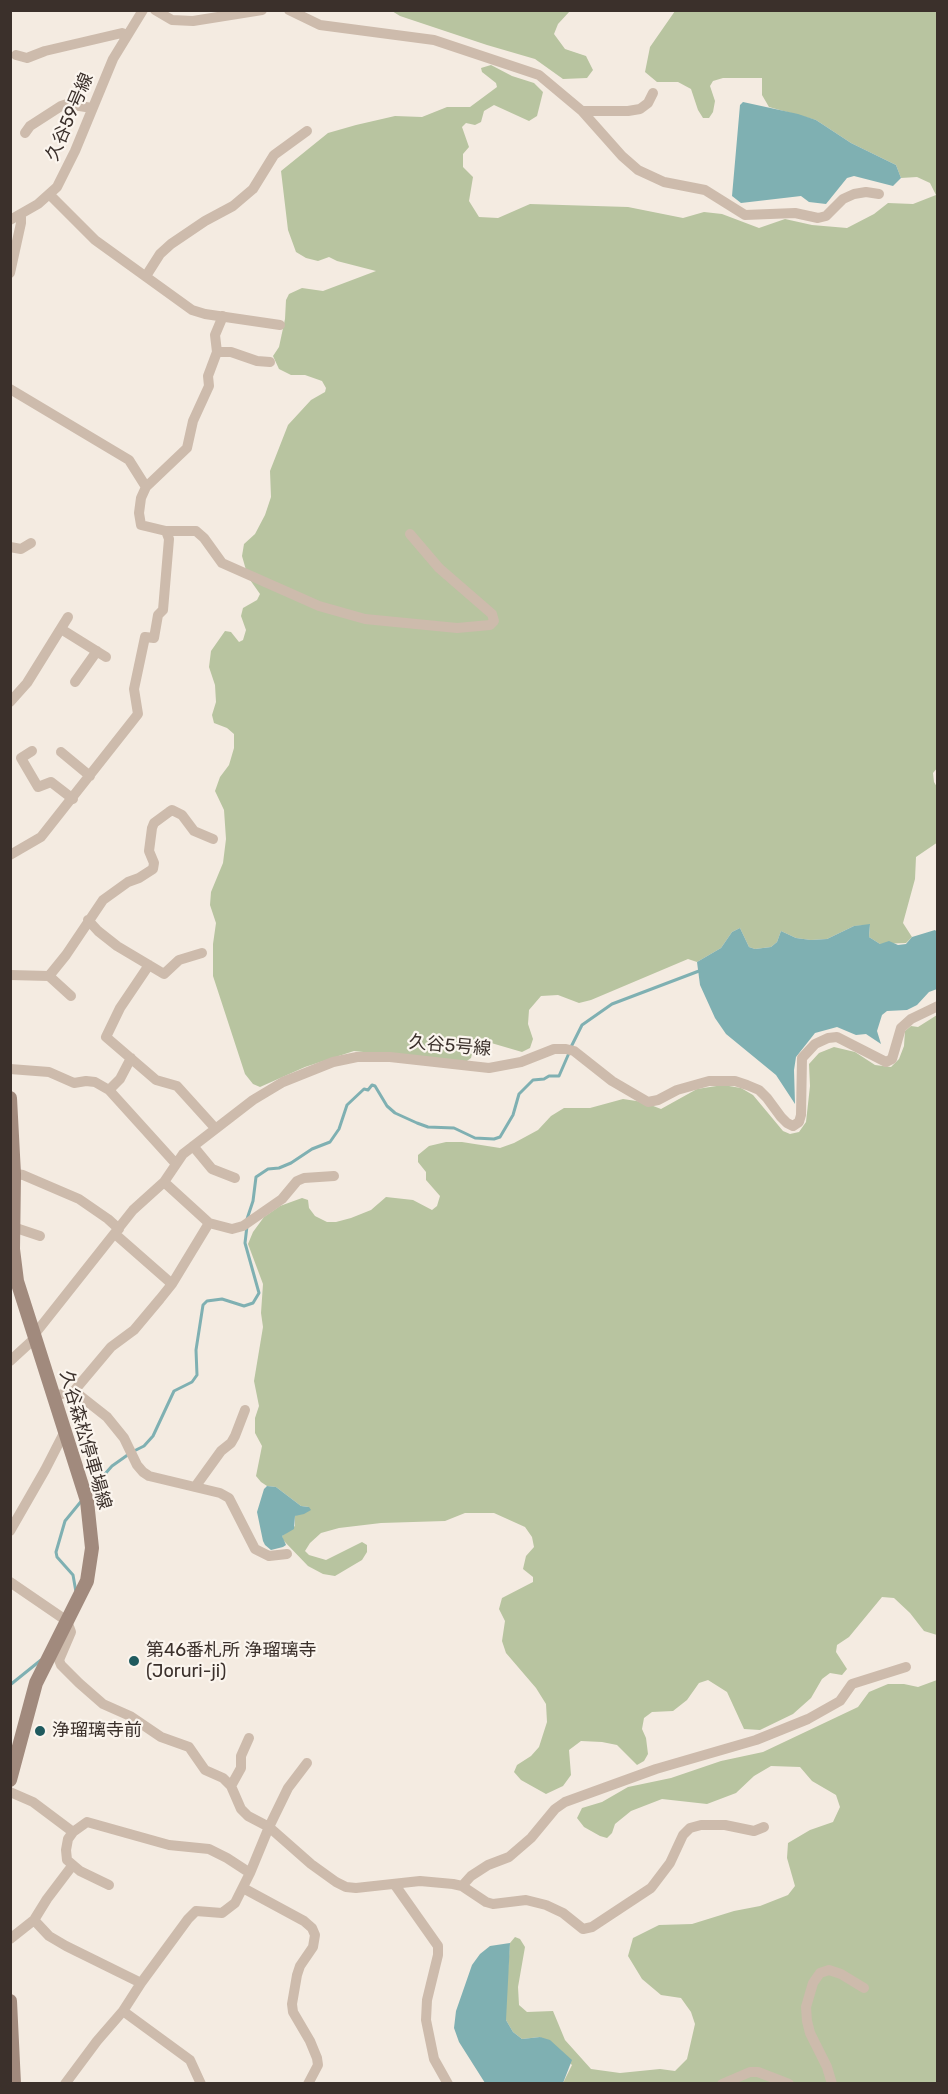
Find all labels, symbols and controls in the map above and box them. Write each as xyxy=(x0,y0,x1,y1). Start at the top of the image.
street label: 久谷59号線 xyxy=(42,70,98,164)
street label: 久谷5号線 xyxy=(408,1032,492,1060)
street label: 久谷森松停車場線 xyxy=(55,1368,115,1512)
place label: 第46番札所 浄瑠璃寺 (Joruri-ji) xyxy=(146,1640,316,1682)
marker: 第46番札所 浄瑠璃寺 (Joruri-ji) xyxy=(127,1654,141,1668)
place label: 浄瑠璃寺前 xyxy=(52,1720,142,1742)
marker: 浄瑠璃寺前 xyxy=(33,1724,47,1738)

